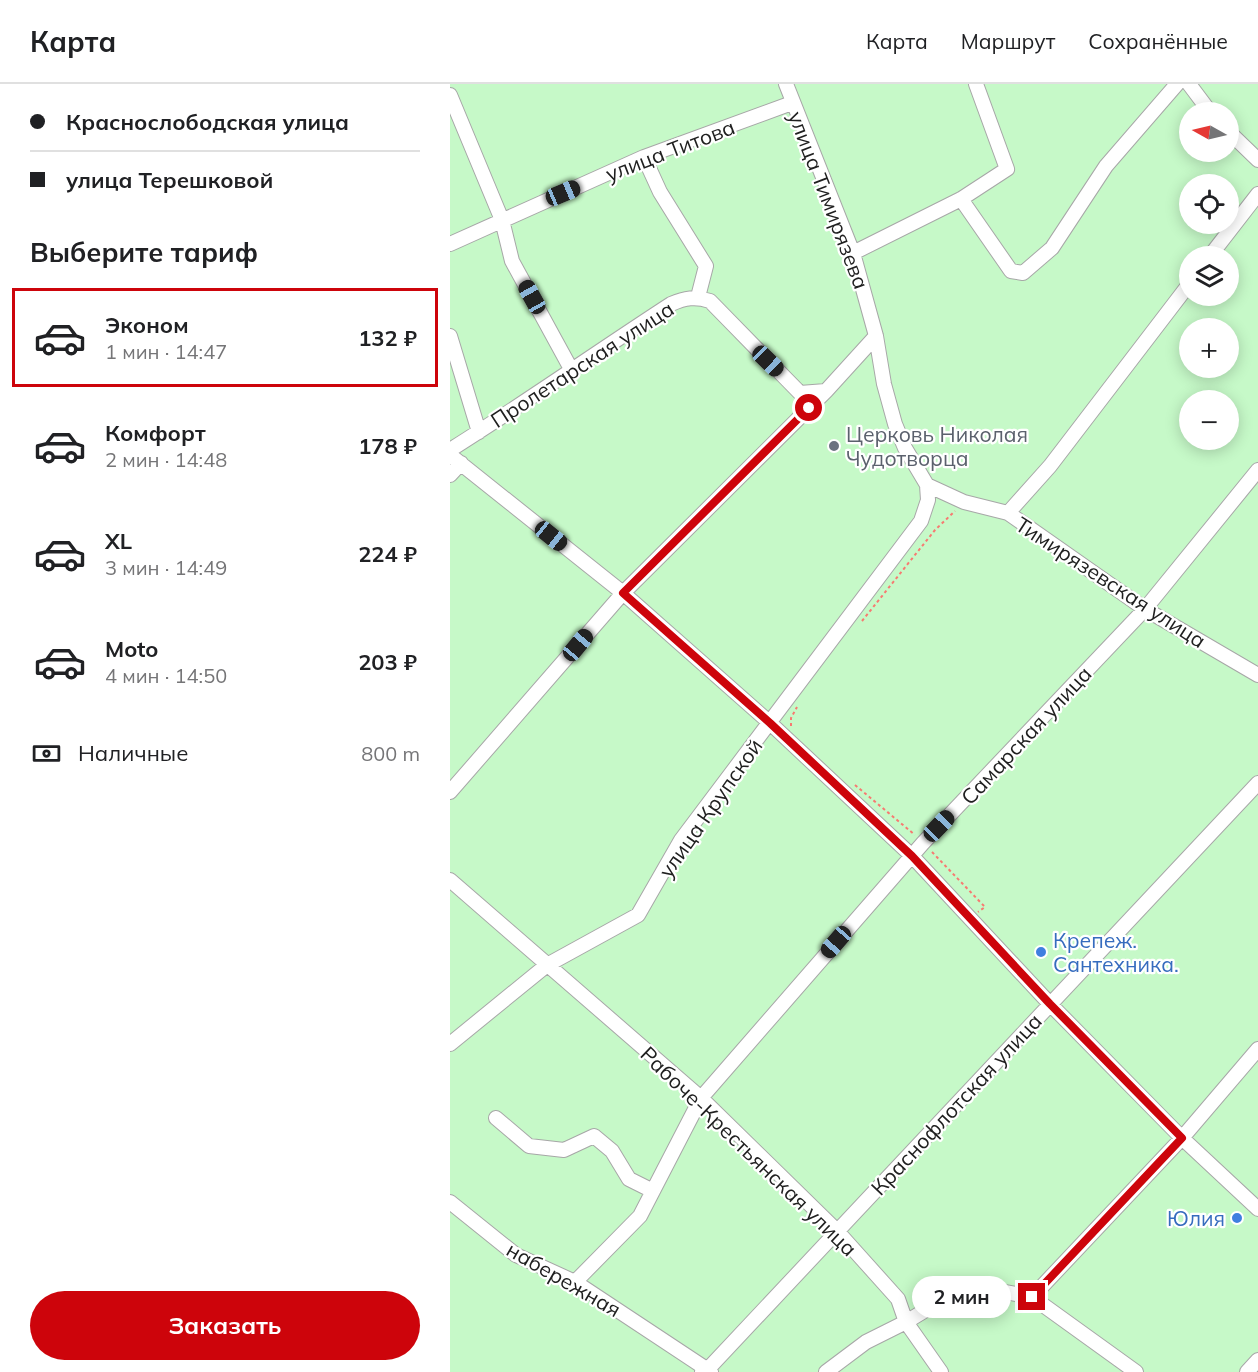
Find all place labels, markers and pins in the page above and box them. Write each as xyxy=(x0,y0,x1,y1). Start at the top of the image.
place label: Церковь Николая Чудотворца xyxy=(846,421,1028,471)
marker: Церковь Николая Чудотворца xyxy=(827,439,841,453)
place label: Крепеж. Сантехника. xyxy=(1053,927,1179,977)
marker: Крепеж. Сантехника. xyxy=(1034,945,1048,959)
place label: Юлия xyxy=(1167,1205,1225,1231)
marker: Юлия xyxy=(1230,1211,1244,1225)

